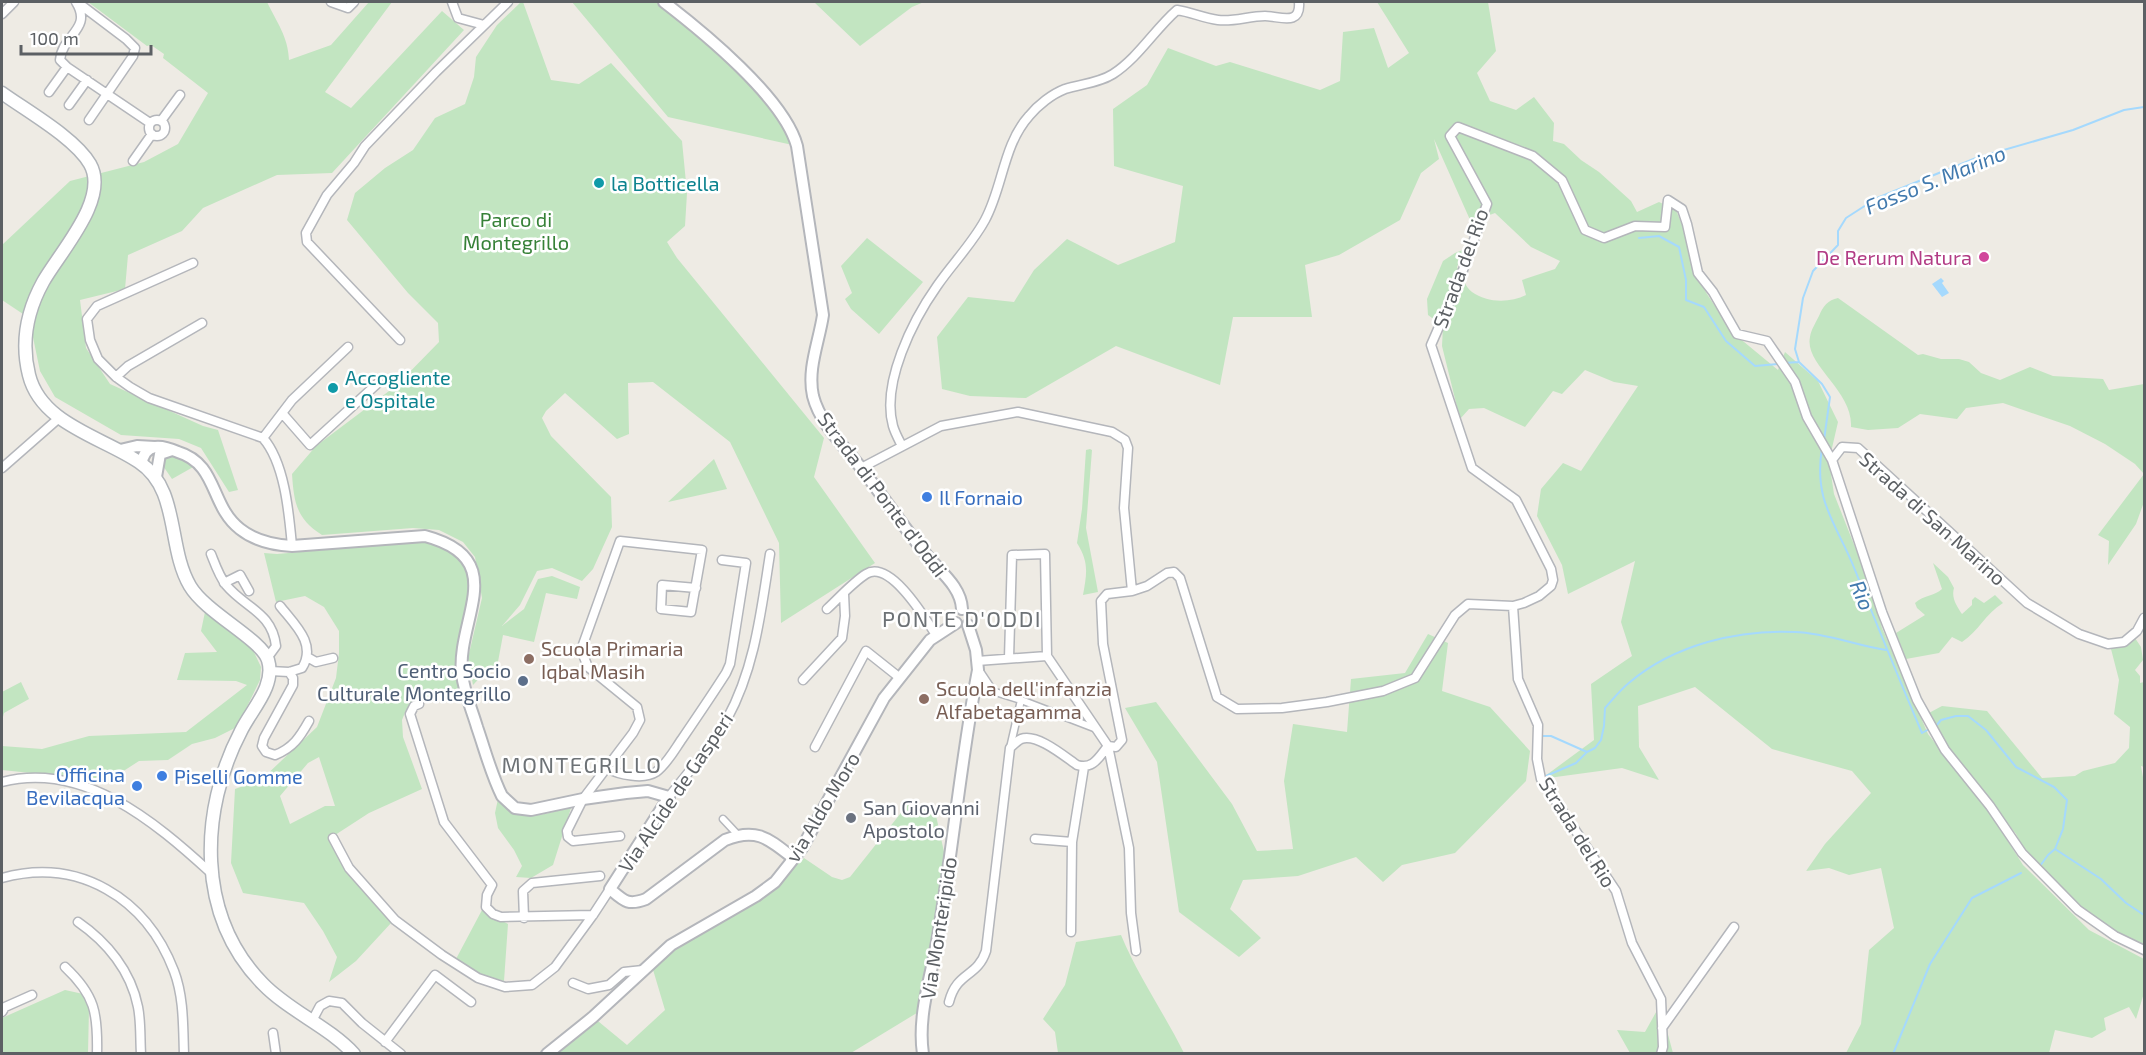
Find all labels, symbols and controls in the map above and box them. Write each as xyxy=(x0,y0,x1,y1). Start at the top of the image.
scale bar xyxy=(21,18,152,56)
text: 100 m xyxy=(30,27,79,49)
water label: Fosso S. Marino xyxy=(1861,139,2009,219)
place label: la Botticella xyxy=(611,171,720,195)
marker: la Botticella xyxy=(592,176,606,190)
street label: Strada del Rio xyxy=(1427,205,1493,331)
park label: Parco di Montegrillo xyxy=(463,207,569,254)
place label: De Rerum Natura xyxy=(1816,245,1972,269)
marker: De Rerum Natura xyxy=(1977,250,1991,264)
place label: Accogliente e Ospitale xyxy=(345,365,451,412)
marker: Accogliente e Ospitale xyxy=(326,381,340,395)
street label: Strada di Ponte d'Oddi xyxy=(813,407,953,581)
street label: Strada di San Marino xyxy=(1855,446,2011,590)
place label: Il Fornaio xyxy=(939,485,1023,509)
marker: Il Fornaio xyxy=(920,490,934,504)
water label: Rio xyxy=(1846,576,1880,614)
district label: PONTE D'ODDI xyxy=(882,605,1042,631)
place label: Scuola Primaria Iqbal Masih xyxy=(541,636,683,683)
marker: Scuola Primaria Iqbal Masih xyxy=(522,652,536,666)
place label: Centro Socio Culturale Montegrillo xyxy=(317,658,511,705)
marker: Centro Socio Culturale Montegrillo xyxy=(516,674,530,688)
place label: Scuola dell'infanzia Alfabetagamma xyxy=(936,676,1112,723)
marker: Scuola dell'infanzia Alfabetagamma xyxy=(917,692,931,706)
street label: Via Alcide de Gasperi xyxy=(613,708,737,876)
street label: via Aldo Moro xyxy=(780,748,864,866)
district label: MONTEGRILLO xyxy=(501,751,663,777)
place label: Officina Bevilacqua xyxy=(26,762,125,809)
place label: Piselli Gomme xyxy=(174,764,303,788)
marker: Piselli Gomme xyxy=(155,769,169,783)
street label: Strada del Rio xyxy=(1535,772,1621,892)
marker: Officina Bevilacqua xyxy=(130,779,144,793)
place label: San Giovanni Apostolo xyxy=(863,795,980,842)
marker: San Giovanni Apostolo xyxy=(844,811,858,825)
street label: Via Monteripido xyxy=(915,855,961,1001)

